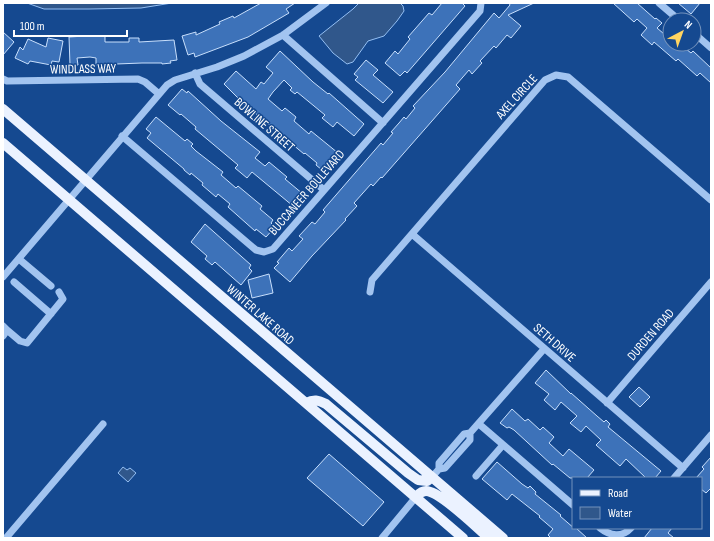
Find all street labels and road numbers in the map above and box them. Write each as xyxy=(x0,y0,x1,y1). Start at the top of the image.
street label: WINDLASS WAY xyxy=(50,60,117,78)
street label: AXEL CIRCLE xyxy=(492,71,541,123)
street label: BOWLINE STREET xyxy=(231,94,298,155)
street label: BUCCANEER BOULEVARD xyxy=(265,147,348,239)
street label: WINTER LAKE ROAD xyxy=(223,281,297,348)
street label: DURDEN ROAD xyxy=(624,305,678,364)
street label: SETH DRIVE xyxy=(530,320,579,366)

